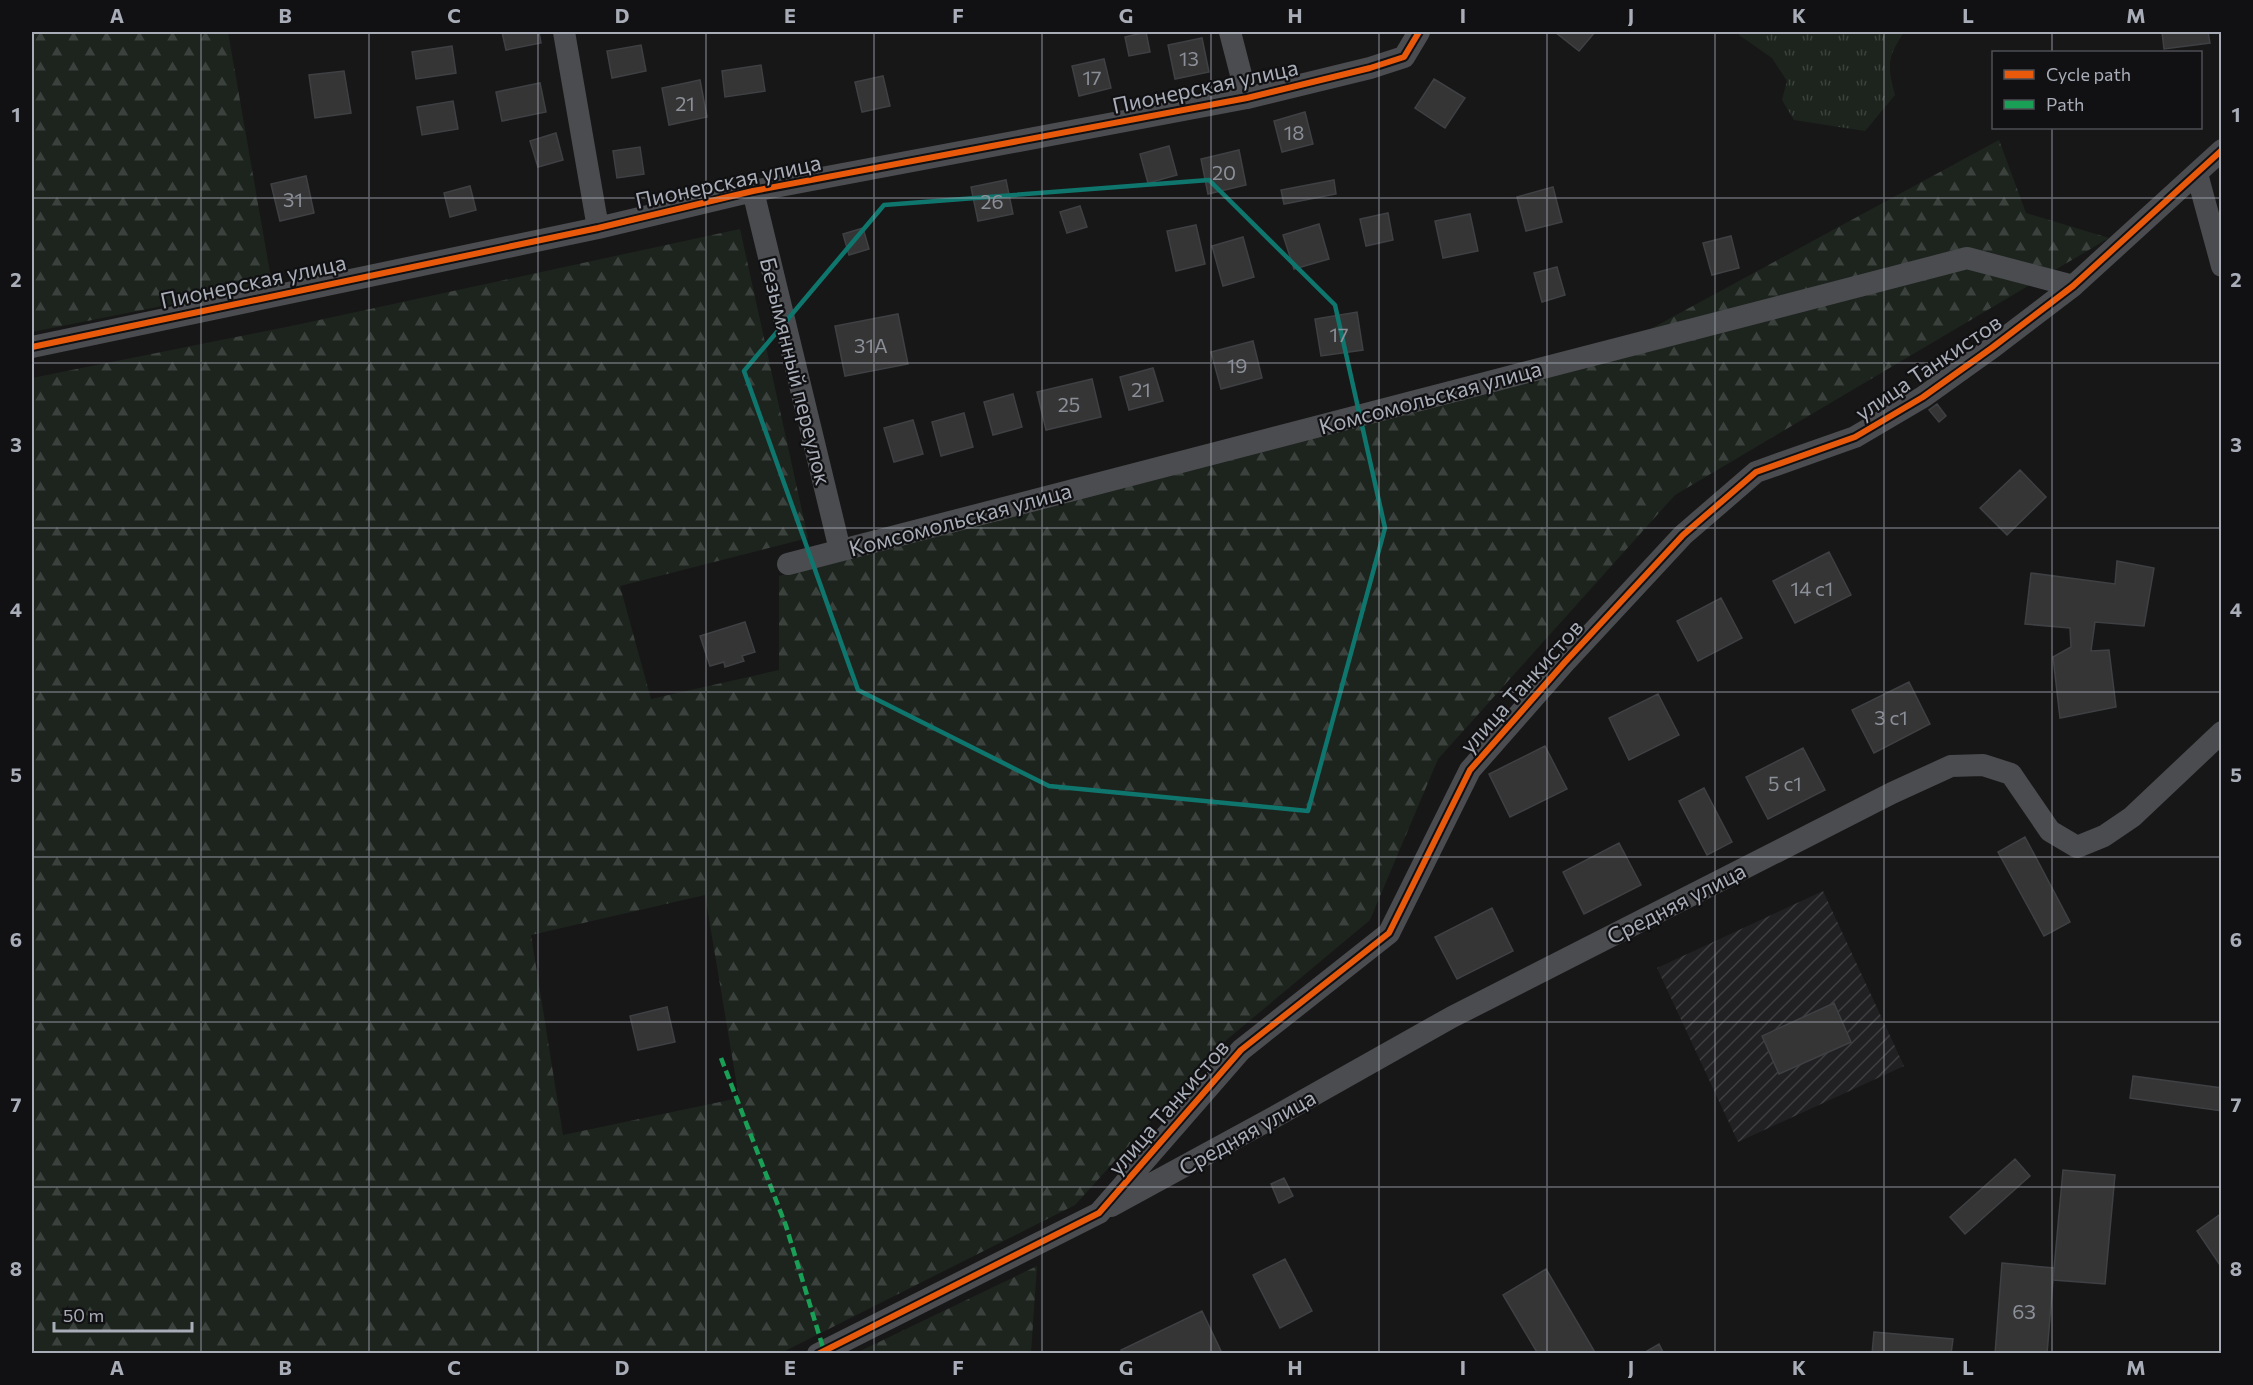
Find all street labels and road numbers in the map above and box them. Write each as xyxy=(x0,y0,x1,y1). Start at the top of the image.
street label: Пионерская улица xyxy=(1110,53,1300,119)
street label: Пионерская улица xyxy=(633,148,823,214)
street label: Пионерская улица xyxy=(158,248,348,314)
street label: Безымянный переулок xyxy=(755,254,837,488)
street label: улица Танкистов xyxy=(1850,308,2006,426)
street label: Комсомольская улица xyxy=(1316,354,1544,440)
street label: Комсомольская улица xyxy=(846,476,1074,562)
street label: улица Танкистов xyxy=(1454,613,1588,759)
street label: Средняя улица xyxy=(1602,856,1750,950)
street label: улица Танкистов xyxy=(1102,1034,1234,1180)
street label: Средняя улица xyxy=(1174,1083,1320,1181)

